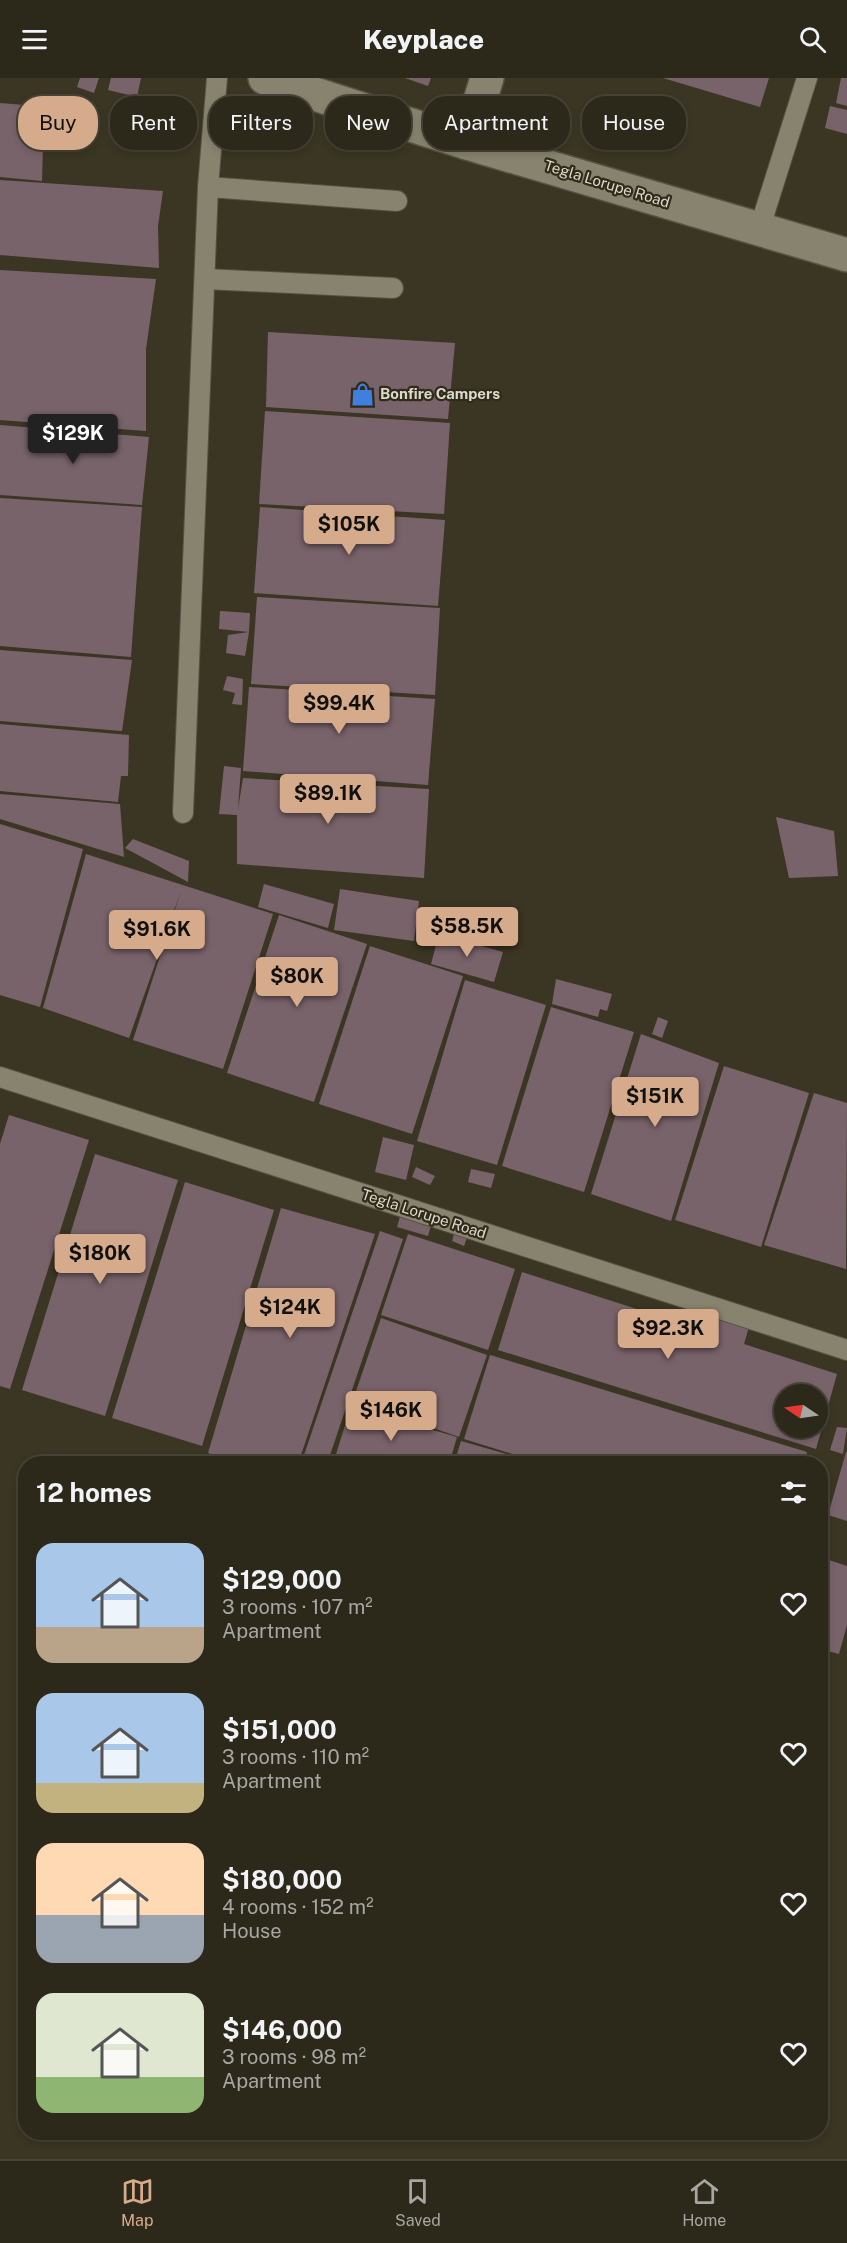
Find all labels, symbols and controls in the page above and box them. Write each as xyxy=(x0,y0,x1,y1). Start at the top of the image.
icon: menu xyxy=(18,23,51,56)
text: Keyplace xyxy=(363,23,484,55)
icon: search xyxy=(796,23,829,56)
chip: Buy xyxy=(18,96,98,150)
chip: Rent xyxy=(110,96,197,150)
chip: Filters xyxy=(209,96,313,150)
chip: New xyxy=(325,96,411,150)
chip: Apartment xyxy=(423,96,570,150)
chip: House xyxy=(582,96,686,150)
street label: Tegla Lorupe Road xyxy=(542,156,672,211)
shop icon: Bonfire Campers xyxy=(349,381,375,407)
place label: Bonfire Campers xyxy=(380,385,500,402)
pin: $129K xyxy=(31,414,115,465)
text: $129K xyxy=(42,421,104,445)
pin: $105K xyxy=(307,505,391,556)
text: $105K xyxy=(318,512,380,536)
pin: $99.4K xyxy=(290,684,388,735)
text: $99.4K xyxy=(303,691,375,715)
pin: $89.1K xyxy=(279,774,377,825)
text: $89.1K xyxy=(294,781,362,805)
pin: $58.5K xyxy=(418,907,516,958)
pin: $91.6K xyxy=(108,910,206,961)
text: $58.5K xyxy=(430,914,504,938)
text: $91.6K xyxy=(123,917,191,941)
pin: $80K xyxy=(261,957,333,1008)
text: $80K xyxy=(270,964,324,988)
pin: $151K xyxy=(613,1077,697,1128)
text: $151K xyxy=(626,1084,684,1108)
street label: Tegla Lorupe Road xyxy=(360,1185,489,1242)
pin: $180K xyxy=(58,1234,142,1285)
text: $180K xyxy=(69,1241,131,1265)
pin: $124K xyxy=(248,1288,332,1339)
text: $124K xyxy=(259,1295,321,1319)
pin: $92.3K xyxy=(619,1309,717,1360)
text: $92.3K xyxy=(632,1316,704,1340)
north arrow xyxy=(774,1384,828,1438)
map controls xyxy=(774,1384,828,1438)
pin: $146K xyxy=(349,1391,433,1442)
text: $146K xyxy=(360,1398,422,1422)
icon: filters xyxy=(777,1476,810,1509)
text: 12 homes xyxy=(36,1477,152,1508)
text: $129,000 xyxy=(222,1564,342,1595)
icon: home xyxy=(84,1567,156,1639)
icon: heart xyxy=(777,1587,810,1620)
text: 3 rooms · 107 m² xyxy=(222,1595,373,1619)
text: Apartment xyxy=(222,1619,322,1643)
text: $151,000 xyxy=(222,1714,337,1745)
icon: home xyxy=(84,1717,156,1789)
icon: heart xyxy=(777,1737,810,1770)
text: 3 rooms · 110 m² xyxy=(222,1745,369,1769)
text: Apartment xyxy=(222,1769,322,1793)
text: $180,000 xyxy=(222,1864,342,1895)
icon: home xyxy=(84,1867,156,1939)
icon: heart xyxy=(777,1887,810,1920)
text: 4 rooms · 152 m² xyxy=(222,1895,374,1919)
text: House xyxy=(222,1919,282,1943)
text: $146,000 xyxy=(222,2014,342,2045)
icon: home xyxy=(84,2017,156,2089)
icon: heart xyxy=(777,2037,810,2070)
text: 3 rooms · 98 m² xyxy=(222,2045,366,2069)
text: Apartment xyxy=(222,2069,322,2093)
tab: Map xyxy=(121,2175,154,2230)
tab: Saved xyxy=(395,2175,441,2230)
tab: Home xyxy=(682,2175,726,2230)

